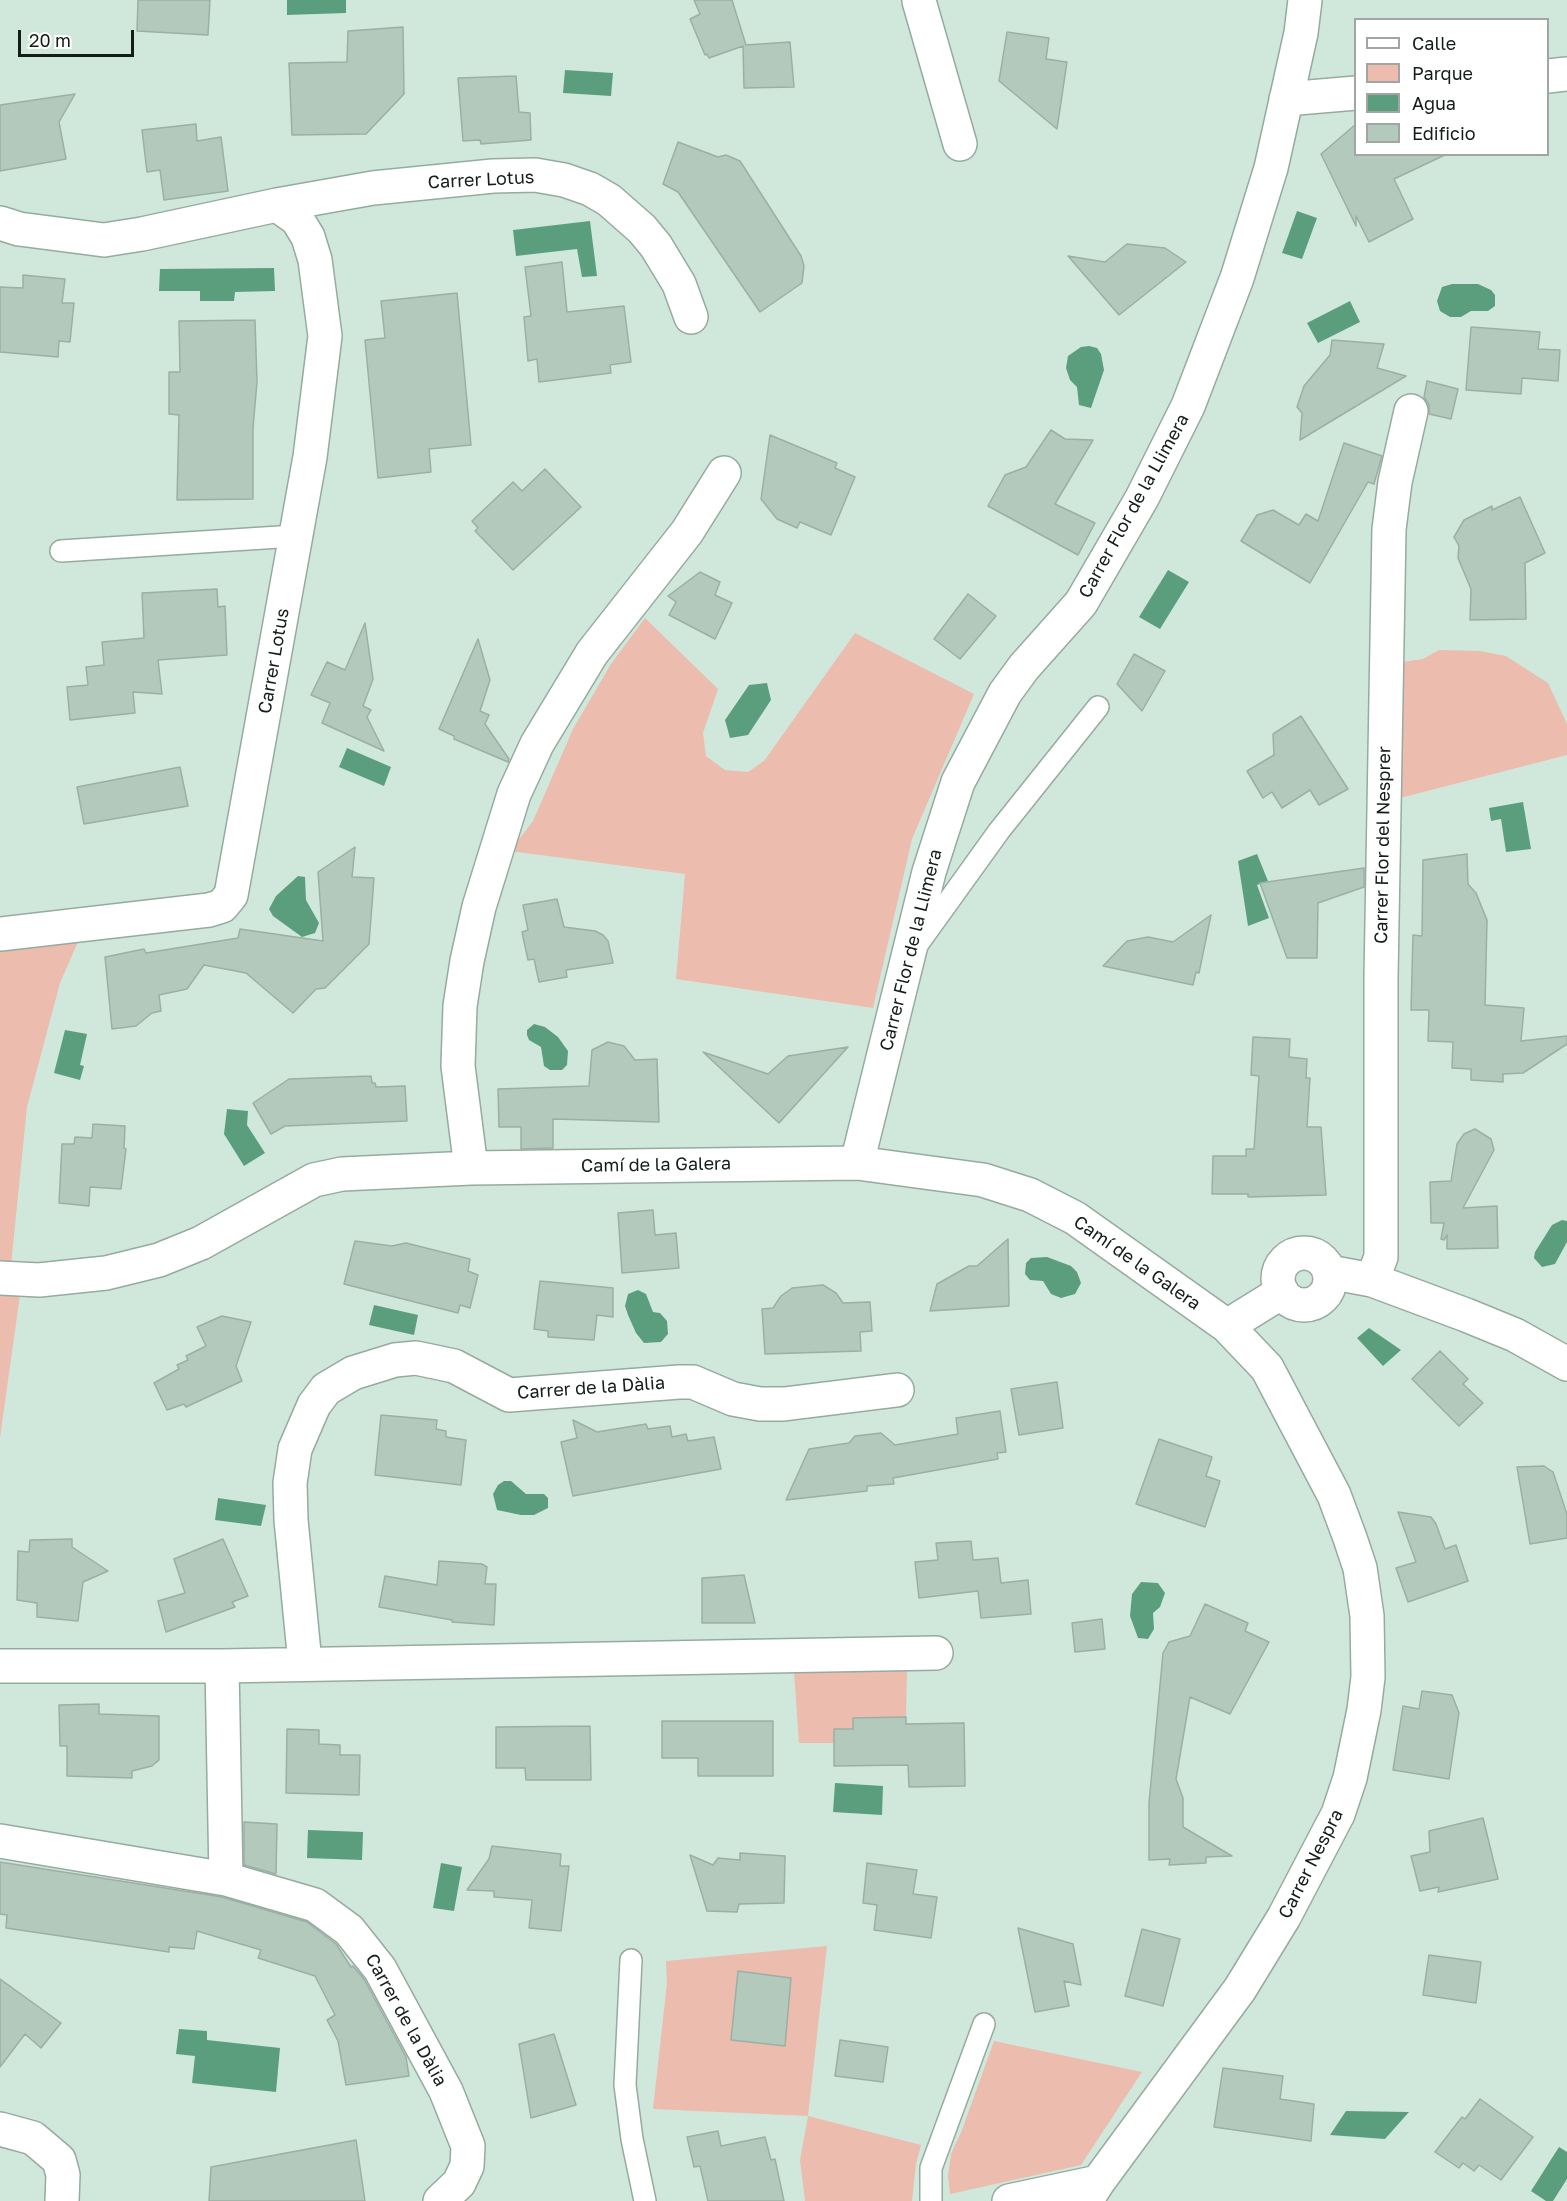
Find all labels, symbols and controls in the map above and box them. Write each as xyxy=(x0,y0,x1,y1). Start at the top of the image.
scale bar xyxy=(21,18,136,56)
legend xyxy=(1354,18,1549,156)
text: 20 m xyxy=(29,29,71,51)
text: Calle xyxy=(1412,32,1456,54)
text: Parque xyxy=(1412,62,1473,84)
text: Agua xyxy=(1412,92,1456,114)
text: Edificio xyxy=(1412,122,1476,144)
street label: Carrer Lotus xyxy=(427,166,535,194)
street label: Carrer Flor de la Llimera xyxy=(1074,410,1194,602)
street label: Carrer Lotus xyxy=(254,607,294,715)
street label: Carrer Flor del Nesprer xyxy=(1370,746,1396,944)
street label: Carrer Flor de la Llimera xyxy=(875,847,947,1053)
street label: Camí de la Galera xyxy=(581,1153,731,1177)
street label: Camí de la Galera xyxy=(1069,1211,1205,1315)
street label: Carrer de la Dàlia xyxy=(516,1372,666,1404)
street label: Carrer Nespra xyxy=(1274,1806,1348,1922)
street label: Carrer de la Dàlia xyxy=(361,1950,451,2090)

